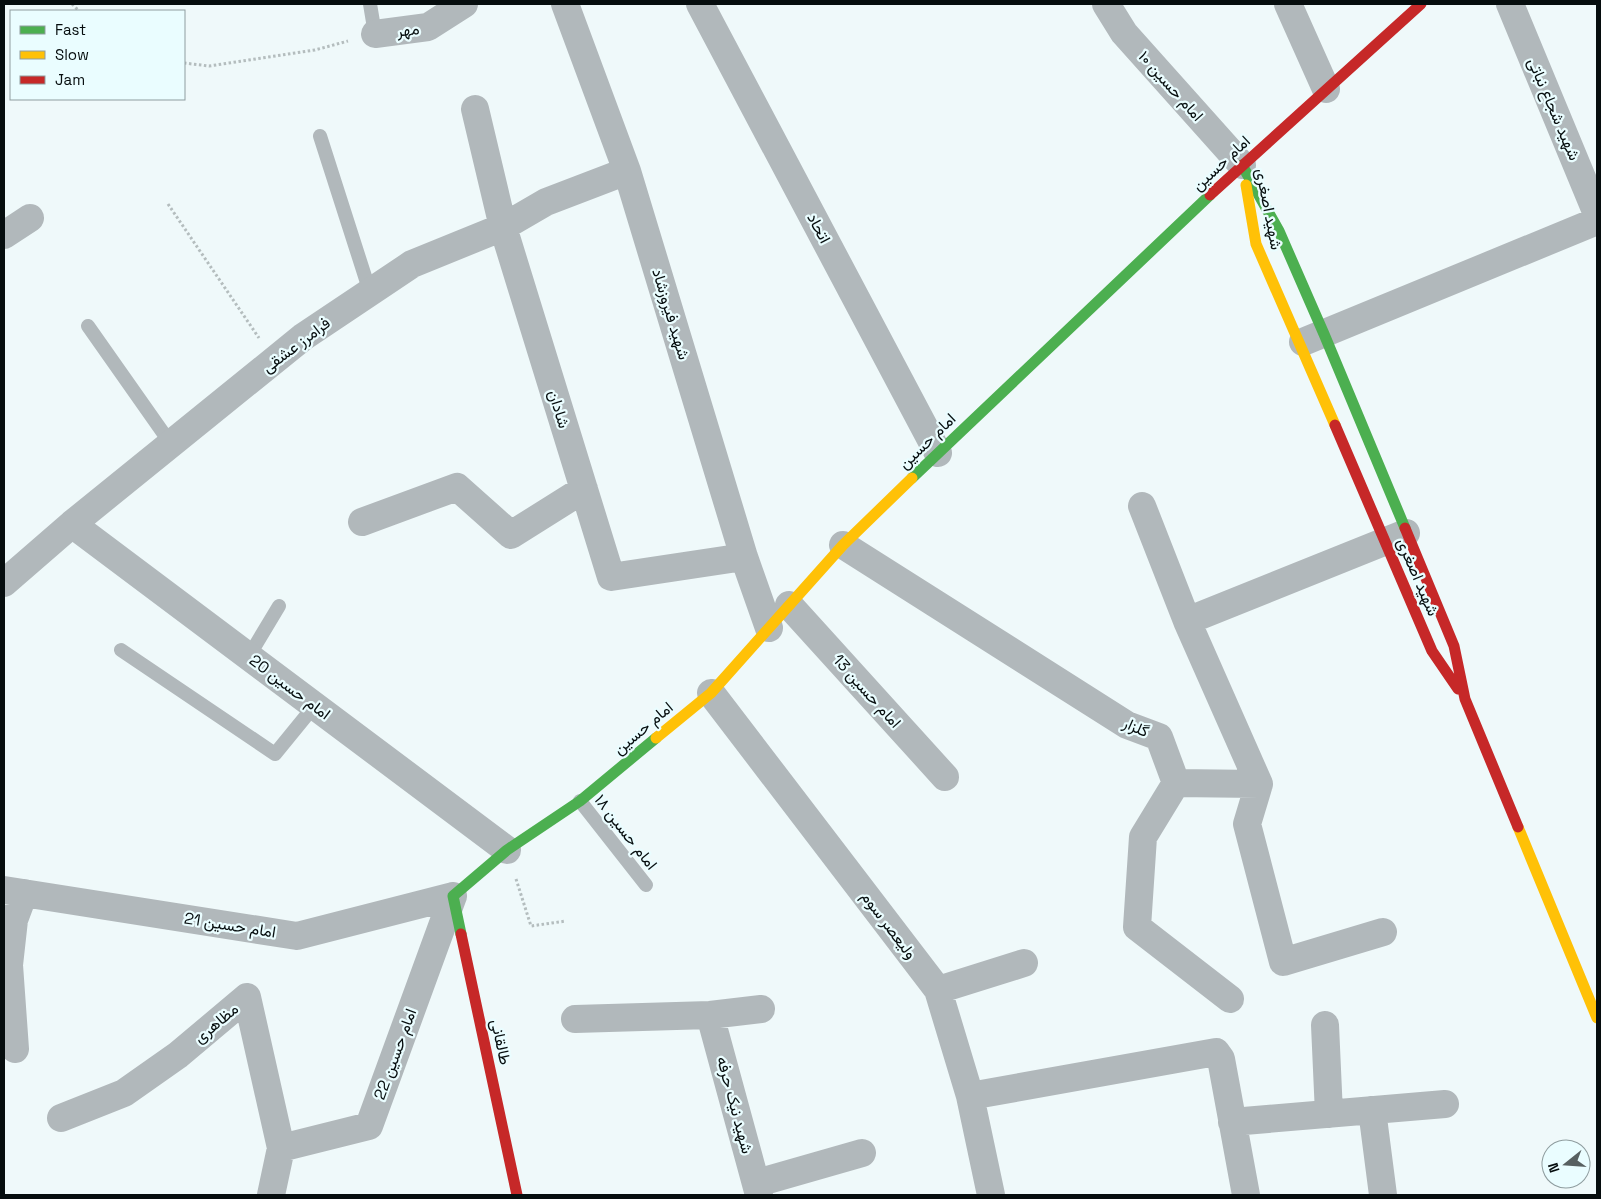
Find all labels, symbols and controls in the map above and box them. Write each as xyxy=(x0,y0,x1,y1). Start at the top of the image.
legend xyxy=(10,10,185,100)
street label: مهر xyxy=(394,18,421,42)
text: Fast xyxy=(55,20,86,39)
text: Slow xyxy=(55,45,89,64)
street label: امام حسین ۱۰ xyxy=(1134,46,1208,126)
street label: شهید شجاع نباتی xyxy=(1522,54,1585,164)
text: Jam xyxy=(55,70,85,89)
street label: امام حسین xyxy=(1187,131,1255,195)
street label: شهید اصغری xyxy=(1251,166,1287,252)
street label: اتحاد xyxy=(802,209,836,247)
street label: شهید فیروزشاد xyxy=(647,266,695,362)
street label: فرامرز عشقی xyxy=(258,312,334,378)
street label: شادان xyxy=(543,387,575,431)
street label: امام حسین xyxy=(894,408,960,474)
street label: شهید اصغری xyxy=(1392,535,1444,619)
street label: امام حسین 20 xyxy=(245,650,335,724)
street label: امام حسین 13 xyxy=(828,650,906,732)
street label: امام حسین xyxy=(609,697,677,759)
street label: گلزار xyxy=(1119,712,1152,742)
street label: امام حسین ۱۸ xyxy=(590,790,662,874)
street label: ولیعصر سوم xyxy=(857,887,921,963)
street label: امام حسین 21 xyxy=(183,907,277,943)
street label: مظاهری xyxy=(189,998,243,1048)
street label: امام حسین 22 xyxy=(369,1005,421,1103)
street label: طالقانی xyxy=(486,1017,516,1067)
street label: شهید نیک حرفه xyxy=(712,1054,758,1156)
north arrow xyxy=(1541,1139,1591,1189)
text: N xyxy=(1544,1161,1564,1175)

